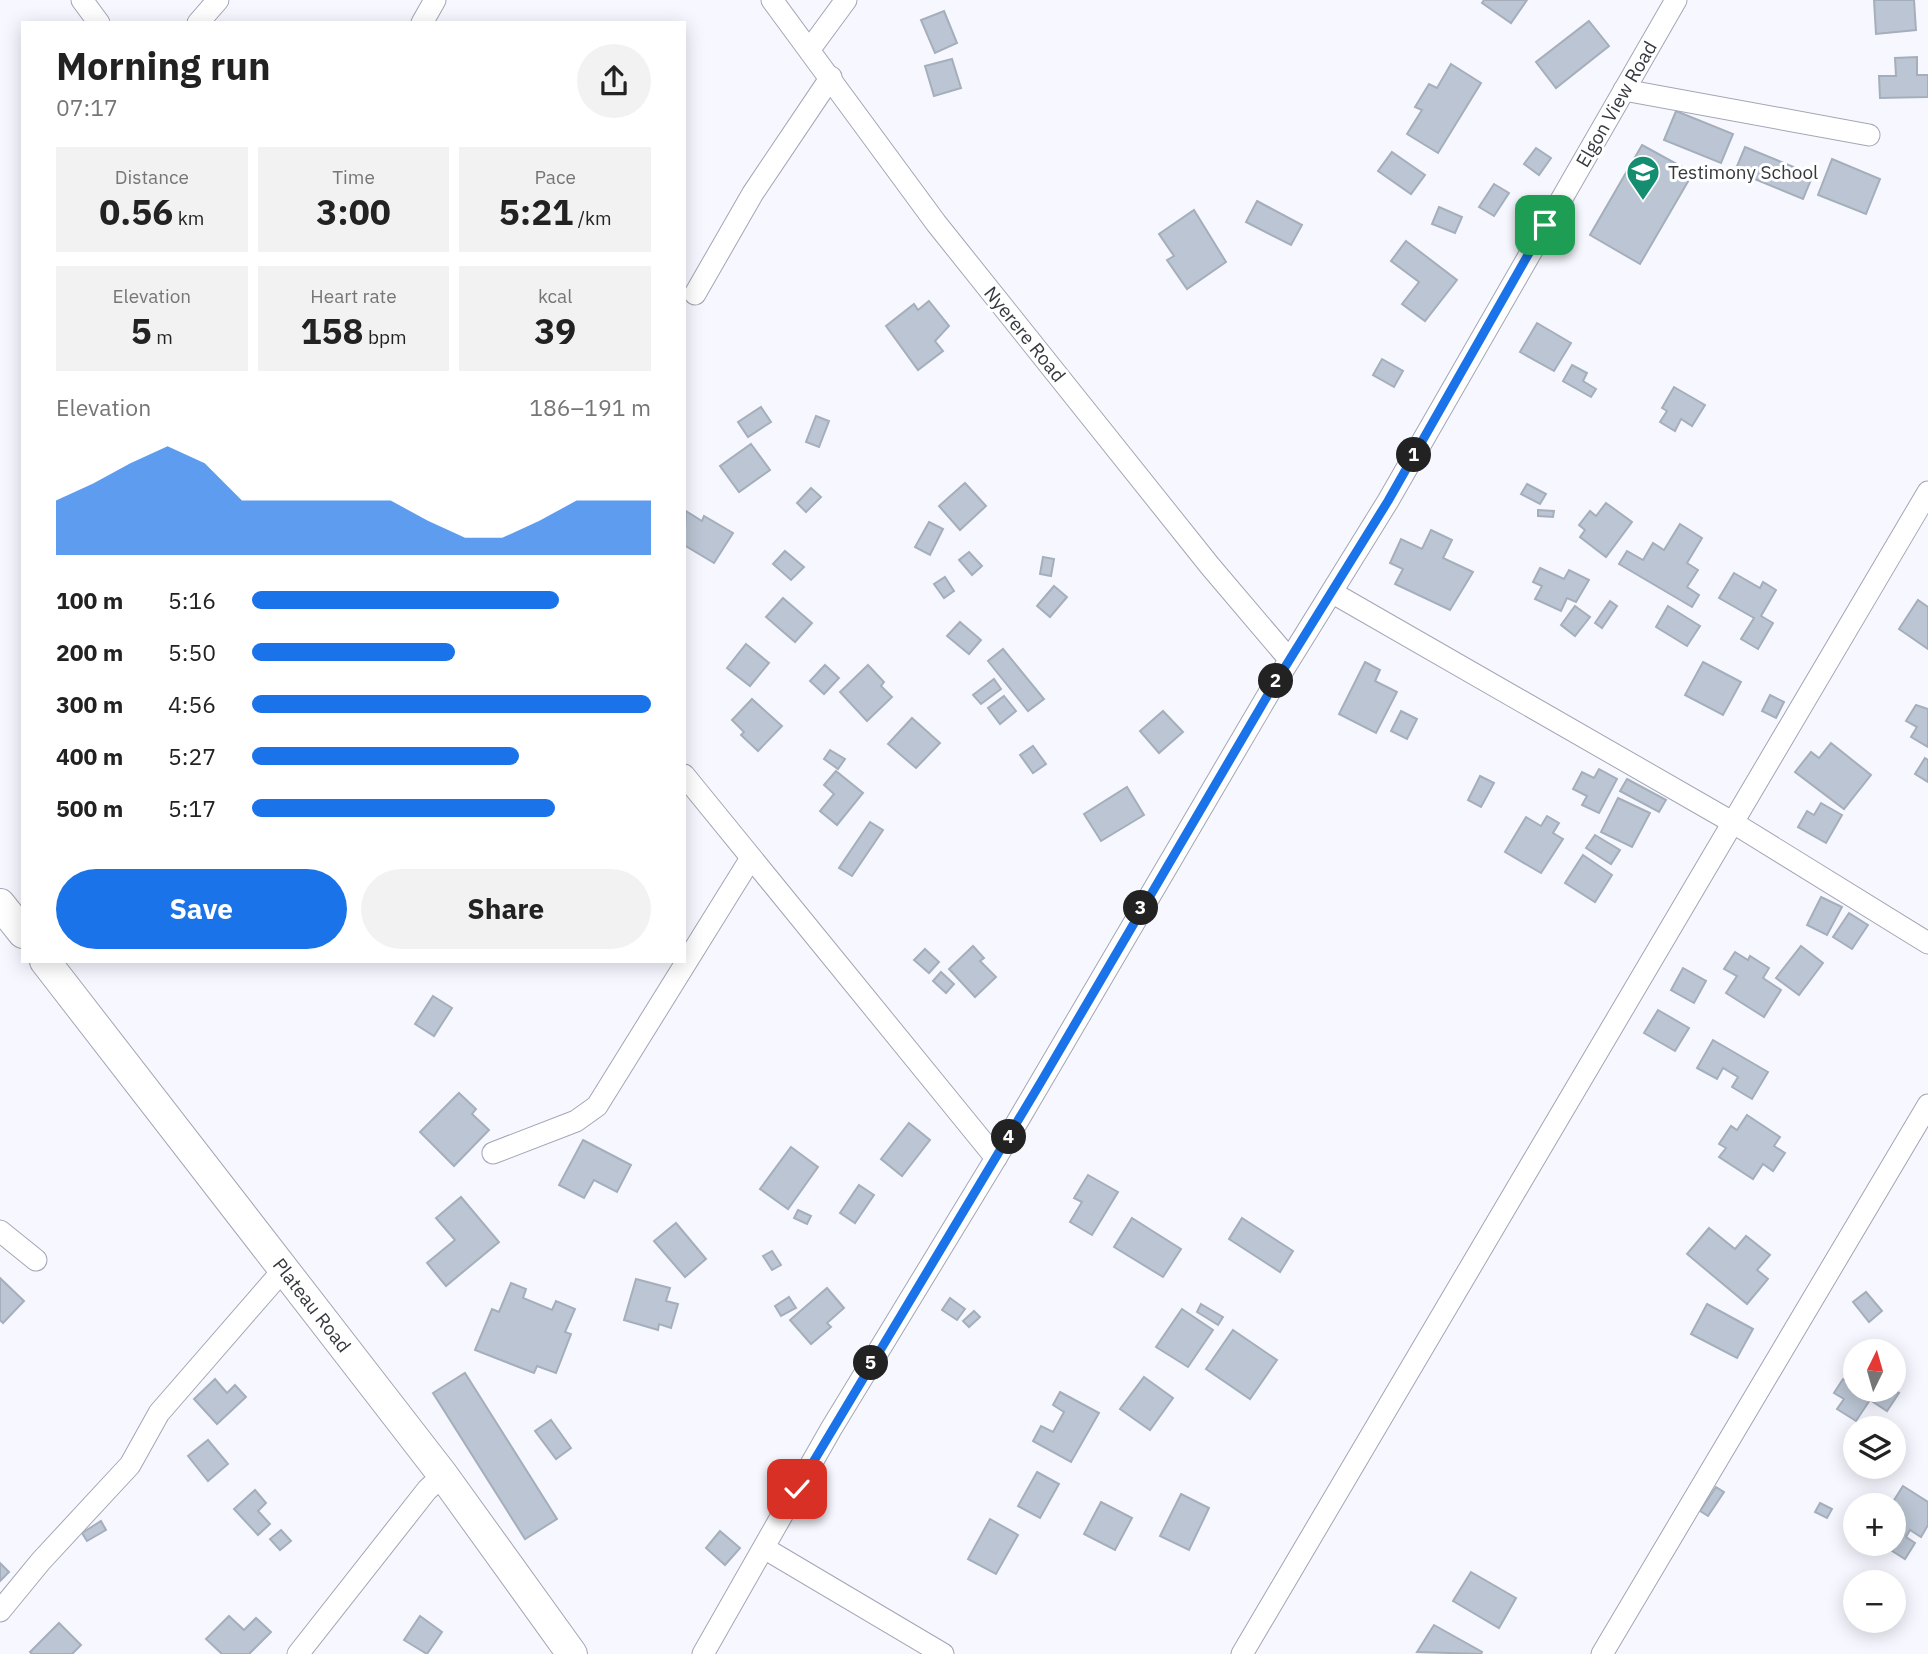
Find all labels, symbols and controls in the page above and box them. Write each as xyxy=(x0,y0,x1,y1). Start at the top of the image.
street label: Elgon View Road xyxy=(1570,37,1662,171)
text: Morning run xyxy=(56,41,271,90)
button: share xyxy=(577,44,651,118)
text: 07:17 xyxy=(56,92,118,122)
school or university icon: Testimony School xyxy=(1624,153,1662,202)
place label: Testimony School xyxy=(1668,160,1818,184)
text: Distance xyxy=(115,165,189,189)
text: Time xyxy=(332,165,375,189)
text: Pace xyxy=(534,165,576,189)
text: 0.56 xyxy=(99,189,173,235)
text: 3:00 xyxy=(316,189,391,235)
text: 5:21 xyxy=(499,189,573,235)
pin xyxy=(1515,195,1575,255)
text: km xyxy=(173,206,204,230)
text: /km xyxy=(573,206,612,230)
icon: arrive xyxy=(1526,206,1564,244)
street label: Nyerere Road xyxy=(979,281,1071,387)
text: Elevation xyxy=(112,284,191,308)
text: Heart rate xyxy=(310,284,397,308)
text: kcal xyxy=(538,284,572,308)
text: 5 xyxy=(131,308,152,354)
text: 158 xyxy=(300,308,363,354)
text: 39 xyxy=(534,308,576,354)
text: m xyxy=(152,325,173,349)
text: bpm xyxy=(363,325,407,349)
text: Elevation xyxy=(56,392,151,422)
text: 186–191 m xyxy=(529,392,651,422)
pin: 1 xyxy=(1396,438,1432,472)
text: 1 xyxy=(1408,442,1419,466)
text: 100 m xyxy=(56,585,123,615)
text: 5:16 xyxy=(168,585,216,615)
text: 200 m xyxy=(56,637,123,667)
text: 5:50 xyxy=(168,637,216,667)
pin: 2 xyxy=(1258,664,1294,698)
text: 2 xyxy=(1270,668,1281,692)
text: 300 m xyxy=(56,689,123,719)
text: 4:56 xyxy=(168,689,216,719)
text: 400 m xyxy=(56,741,123,771)
text: 5:27 xyxy=(168,741,216,771)
text: 500 m xyxy=(56,793,123,823)
text: 5:17 xyxy=(168,793,216,823)
button: Save xyxy=(56,869,347,949)
button: Share xyxy=(361,869,651,949)
pin: 3 xyxy=(1124,890,1158,926)
text: 3 xyxy=(1135,895,1146,919)
pin: 4 xyxy=(992,1120,1026,1154)
text: 4 xyxy=(1003,1124,1014,1148)
street label: Plateau Road xyxy=(268,1253,356,1357)
north arrow xyxy=(1843,1339,1906,1402)
map controls xyxy=(1843,1339,1906,1633)
pin: 5 xyxy=(854,1346,888,1380)
text: 5 xyxy=(865,1350,876,1374)
button: layers xyxy=(1843,1416,1906,1479)
pin xyxy=(767,1459,827,1519)
icon: check xyxy=(778,1470,816,1508)
button: + xyxy=(1843,1493,1906,1556)
button: − xyxy=(1843,1570,1906,1633)

